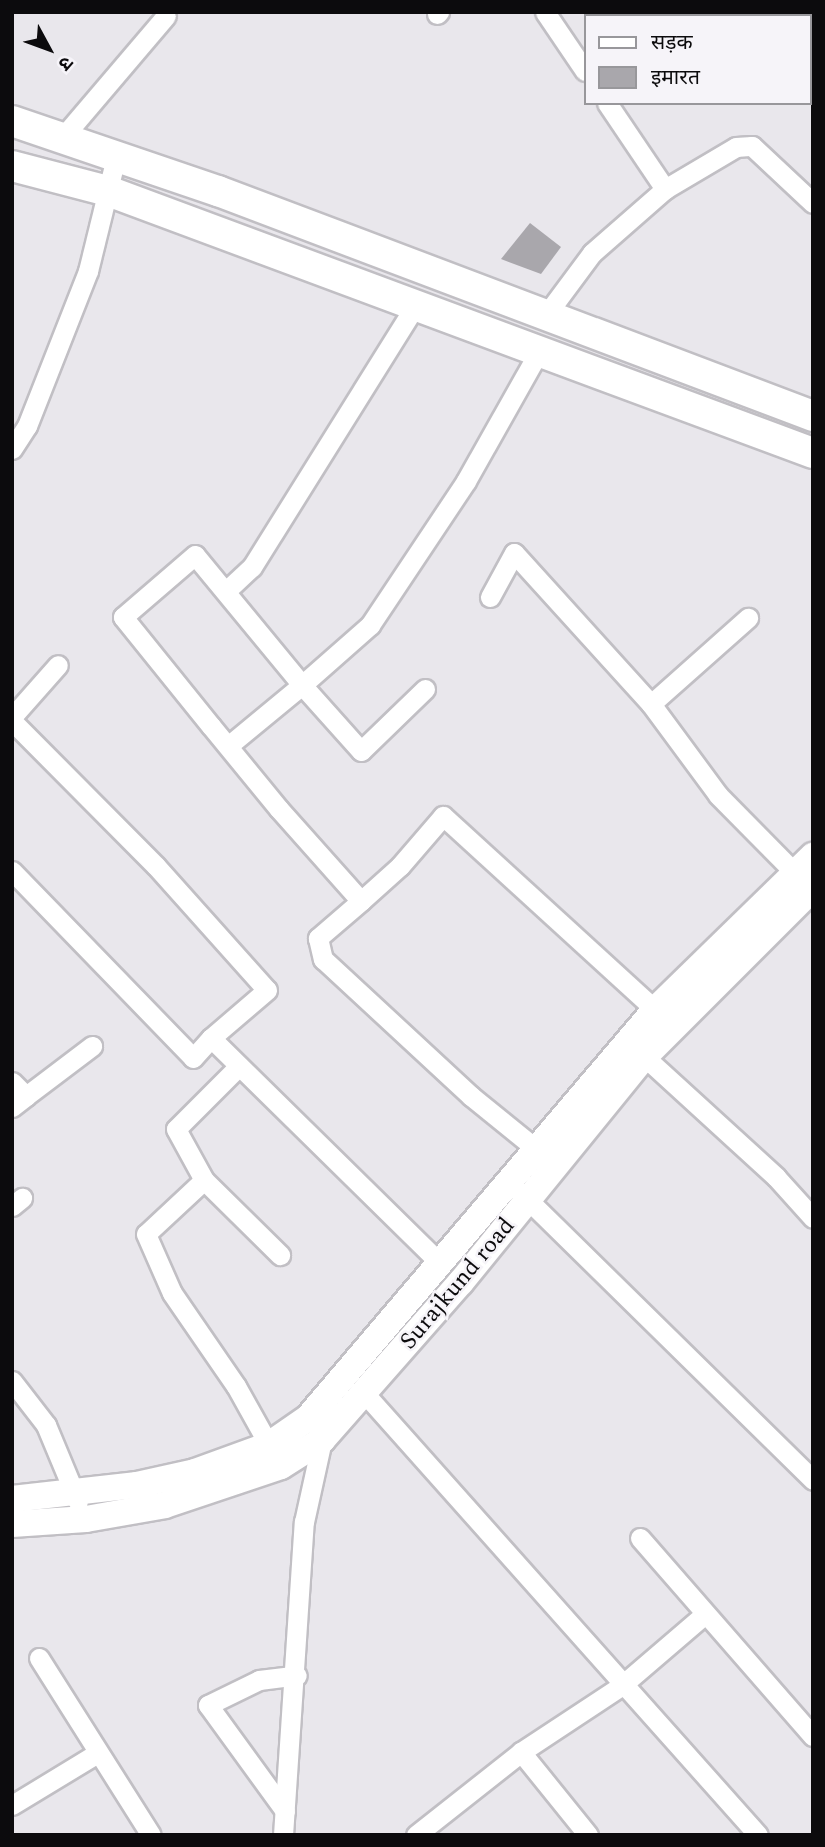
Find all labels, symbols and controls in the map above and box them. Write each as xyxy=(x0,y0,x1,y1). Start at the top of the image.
north arrow xyxy=(14,14,84,84)
legend xyxy=(584,14,811,105)
text: सड़क xyxy=(651,27,693,59)
text: उ xyxy=(51,49,80,77)
text: इमारत xyxy=(651,62,700,94)
street label: Surajkund road xyxy=(395,1212,521,1356)

